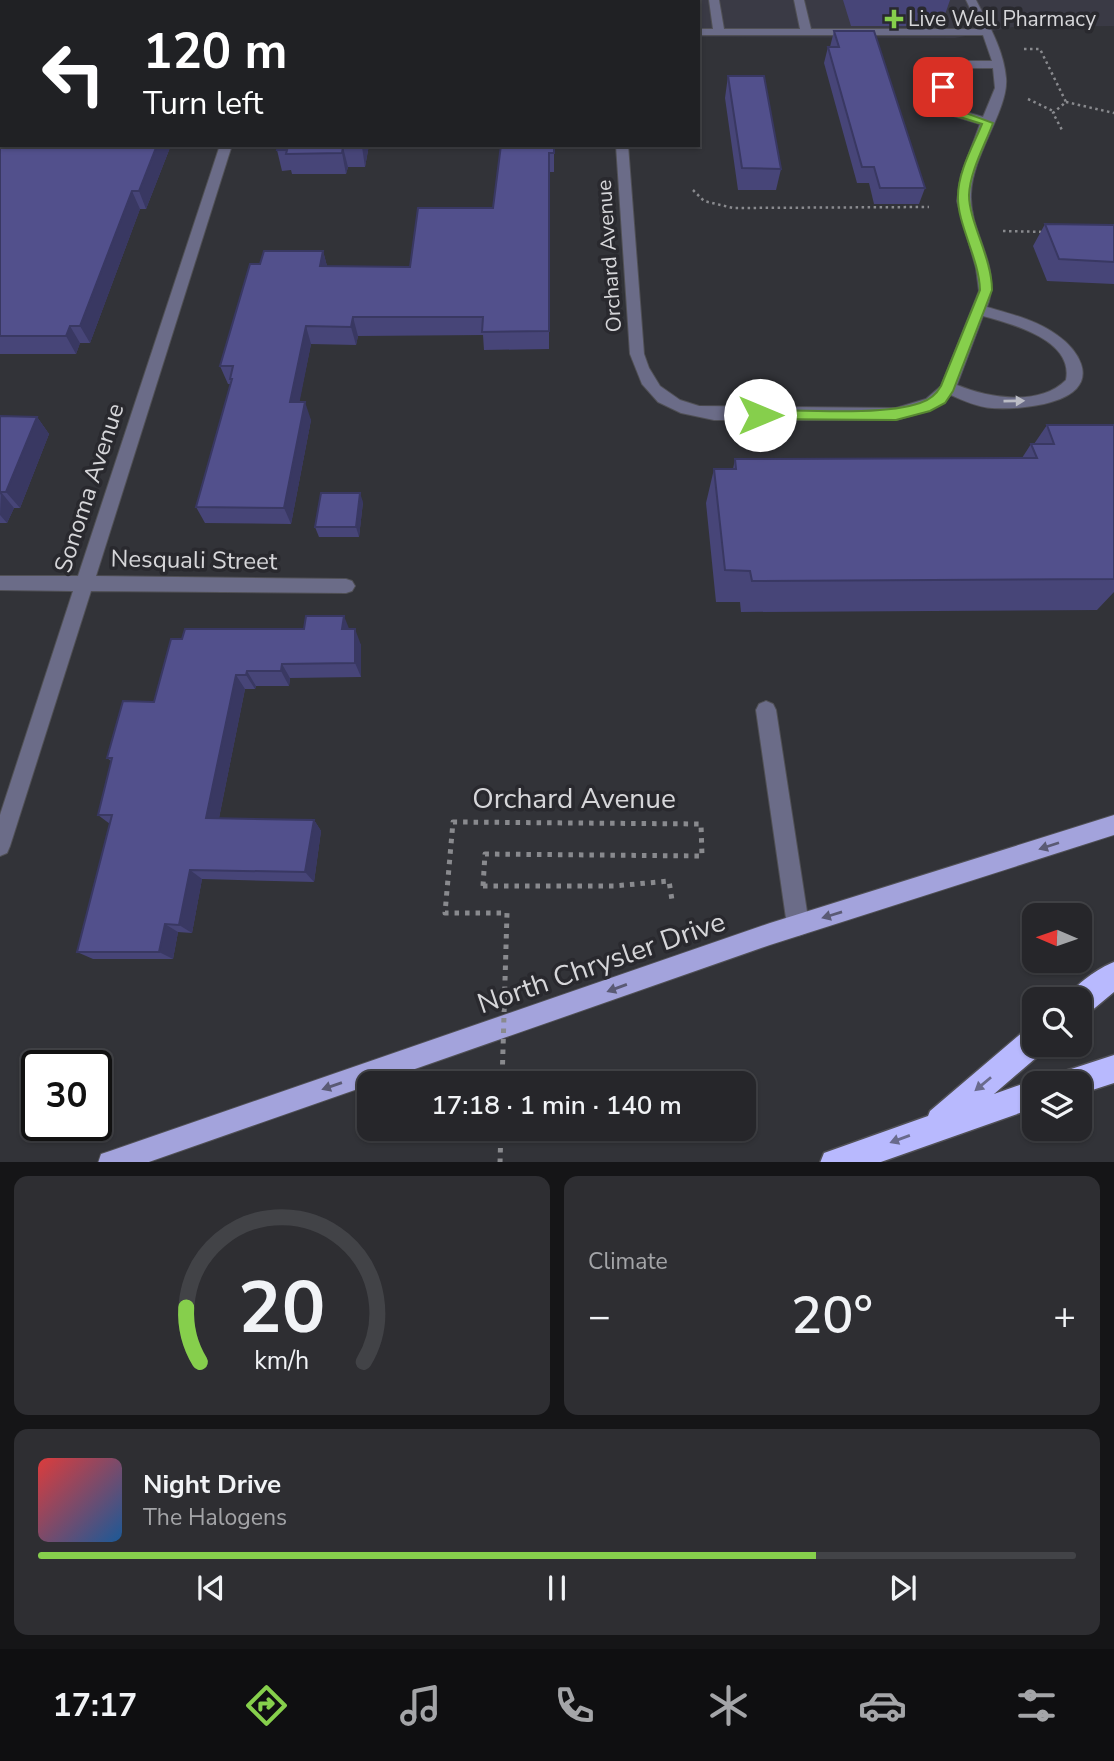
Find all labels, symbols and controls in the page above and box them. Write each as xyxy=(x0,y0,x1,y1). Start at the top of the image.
place label: Live Well Pharmacy xyxy=(908,5,1096,33)
marker: Live Well Pharmacy xyxy=(886,11,902,27)
text: 120 m xyxy=(143,18,287,85)
icon: left xyxy=(28,28,119,119)
pin xyxy=(913,57,973,117)
icon: arrive xyxy=(924,68,962,106)
text: Turn left xyxy=(143,82,263,125)
street label: Orchard Avenue xyxy=(590,179,628,333)
position arrow xyxy=(723,378,797,452)
one-way arrow xyxy=(1003,395,1025,406)
street label: Sonoma Avenue xyxy=(47,399,131,577)
street label: Nesquali Street xyxy=(110,543,278,577)
street label: Orchard Avenue xyxy=(472,780,676,818)
one-way arrow xyxy=(1038,841,1059,852)
street label: North Chrysler Drive xyxy=(472,903,730,1023)
north arrow xyxy=(1022,903,1092,973)
map controls xyxy=(1022,903,1092,1141)
one-way arrow xyxy=(821,910,842,920)
one-way arrow xyxy=(606,983,627,994)
button: search xyxy=(1022,987,1092,1057)
speed limit sign: 30 xyxy=(21,1050,112,1141)
button: layers xyxy=(1022,1071,1092,1141)
one-way arrow xyxy=(974,1076,992,1092)
one-way arrow xyxy=(322,1081,343,1092)
text: 17:18 · 1 min · 140 m xyxy=(431,1088,682,1123)
one-way arrow xyxy=(889,1134,910,1145)
text: Climate xyxy=(588,1246,668,1277)
text: 20 xyxy=(238,1258,326,1358)
text: 20° xyxy=(791,1280,873,1351)
text: − xyxy=(588,1291,611,1342)
text: + xyxy=(1053,1291,1076,1342)
text: km/h xyxy=(254,1343,310,1377)
text: Night Drive xyxy=(143,1467,281,1502)
text: The Halogens xyxy=(143,1502,287,1533)
icon: previous xyxy=(192,1569,230,1607)
icon: pause xyxy=(538,1569,576,1607)
icon: next xyxy=(884,1569,922,1607)
icon: directions xyxy=(242,1681,291,1730)
icon: music xyxy=(396,1681,445,1730)
icon: phone xyxy=(550,1681,599,1730)
icon: climate xyxy=(704,1681,753,1730)
icon: car xyxy=(858,1681,907,1730)
icon: filters xyxy=(1012,1681,1061,1730)
text: 17:17 xyxy=(53,1684,137,1727)

